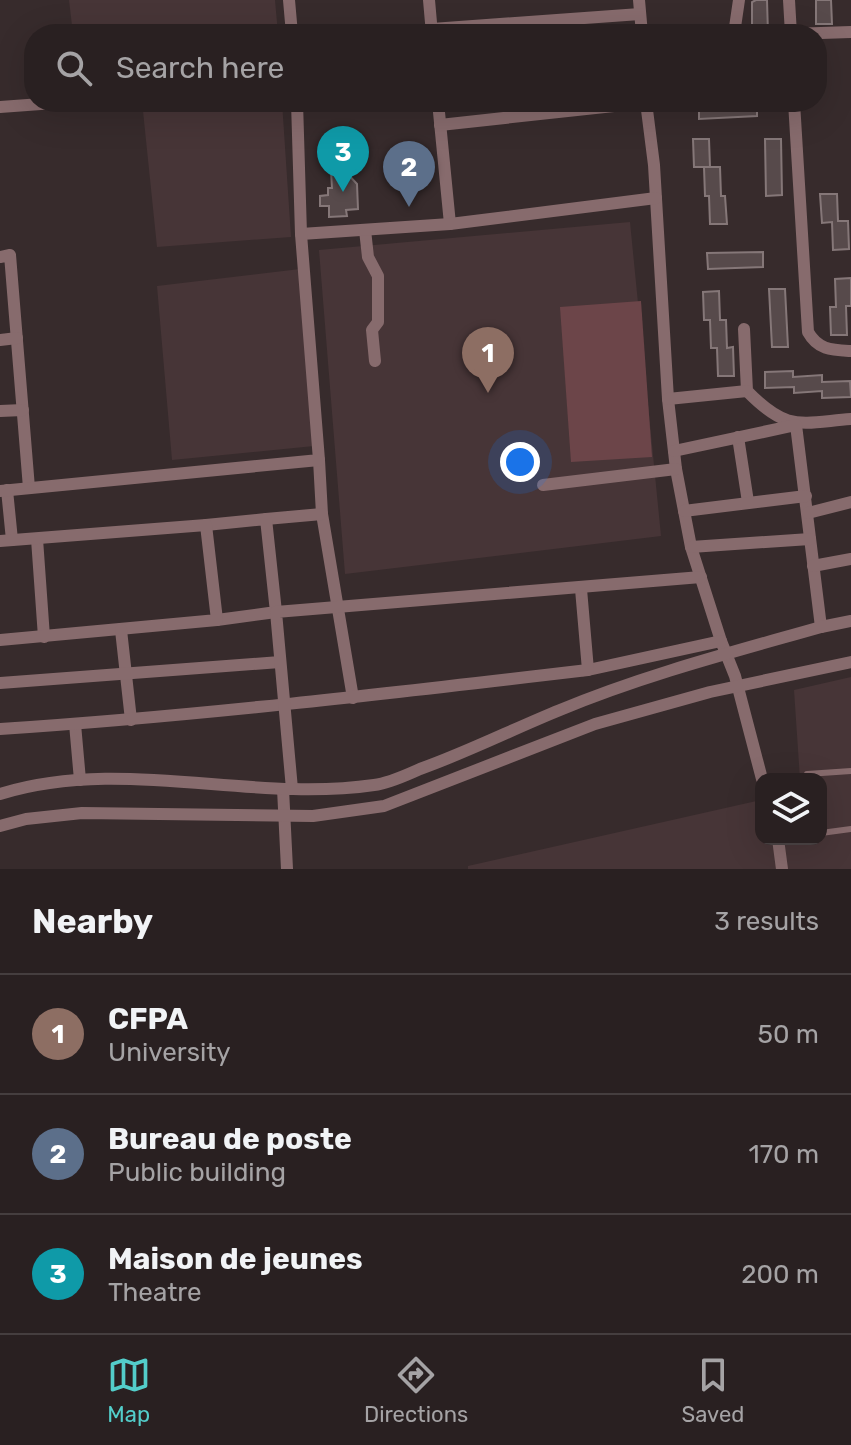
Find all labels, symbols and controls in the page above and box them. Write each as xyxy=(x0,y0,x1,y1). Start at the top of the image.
search box xyxy=(24,24,827,112)
icon: search xyxy=(52,46,96,90)
text: Search here xyxy=(116,50,284,86)
pin: 3 xyxy=(317,126,369,192)
pin: 2 xyxy=(383,141,435,207)
pin: 1 xyxy=(462,327,514,393)
your location xyxy=(500,442,540,482)
map controls xyxy=(755,773,827,845)
button: layers xyxy=(755,773,827,845)
text: Nearby xyxy=(32,901,153,942)
text: 3 results xyxy=(714,906,819,937)
text: CFPA xyxy=(108,1001,188,1037)
text: 1 xyxy=(52,1019,64,1050)
text: 50 m xyxy=(758,1019,819,1050)
text: University xyxy=(108,1037,231,1068)
text: Bureau de poste xyxy=(108,1121,352,1157)
text: 2 xyxy=(50,1139,66,1170)
text: 170 m xyxy=(749,1139,819,1170)
text: Public building xyxy=(108,1157,286,1188)
text: Maison de jeunes xyxy=(108,1241,363,1277)
text: 3 xyxy=(49,1259,67,1290)
text: 200 m xyxy=(741,1259,819,1290)
text: Theatre xyxy=(108,1277,202,1308)
tab: Map xyxy=(107,1353,151,1428)
tab: Directions xyxy=(364,1353,468,1428)
tab: Saved xyxy=(682,1353,744,1428)

